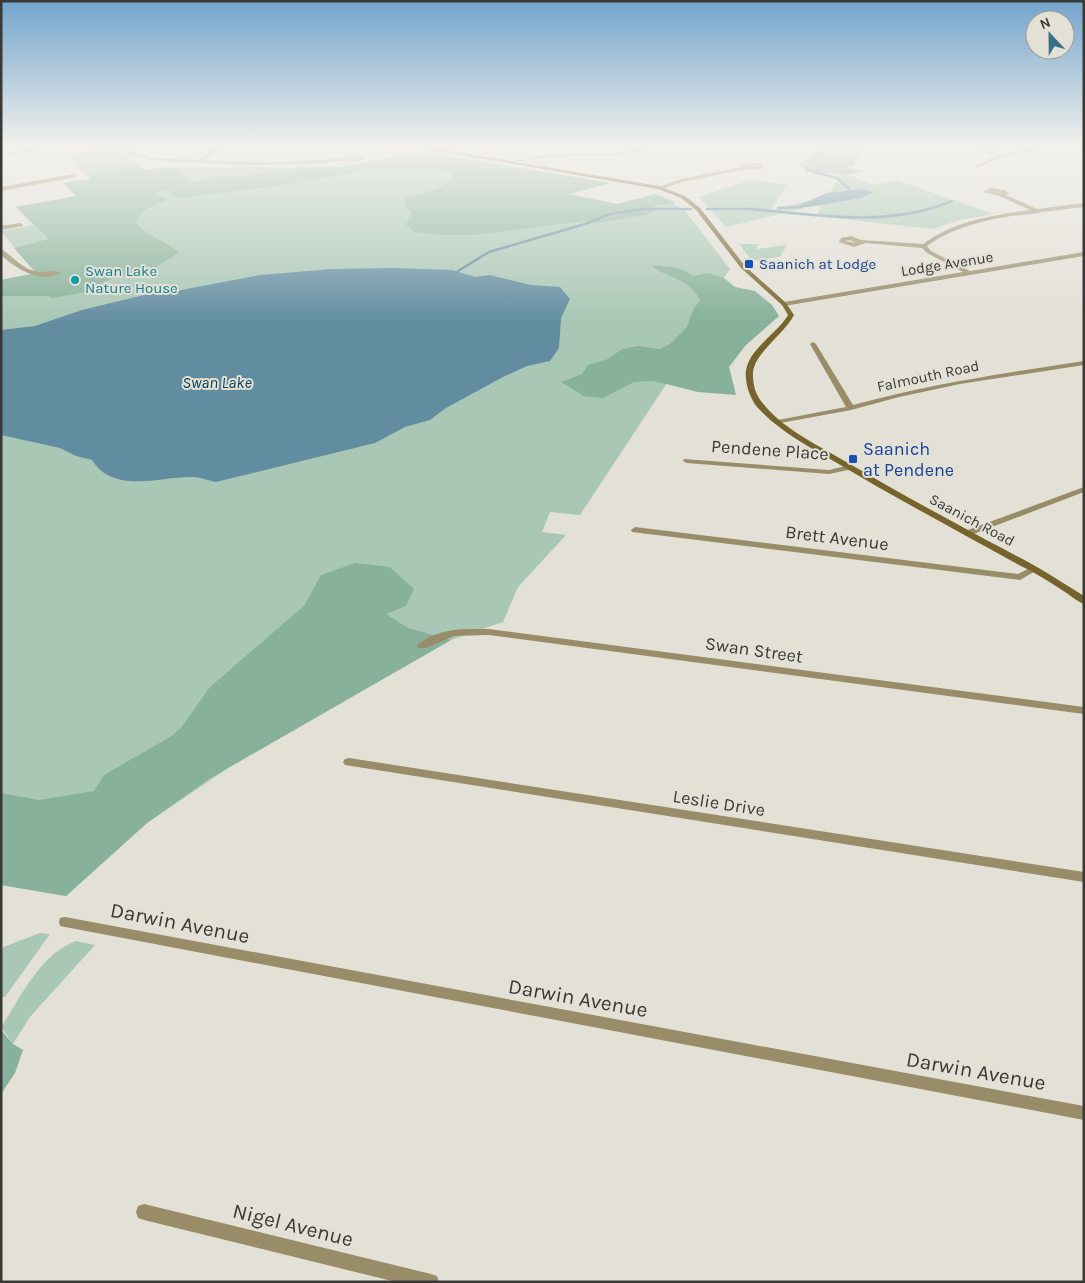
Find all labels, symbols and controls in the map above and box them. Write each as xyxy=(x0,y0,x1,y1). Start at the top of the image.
north arrow xyxy=(1025,10,1075,60)
text: N xyxy=(1037,14,1053,33)
street label: Lodge Avenue xyxy=(900,248,994,280)
place label: Saanich at Lodge xyxy=(759,255,876,273)
marker: Saanich at Lodge xyxy=(743,258,755,270)
place label: Swan Lake Nature House xyxy=(85,262,178,297)
marker: Swan Lake Nature House xyxy=(69,274,81,286)
street label: Falmouth Road xyxy=(875,356,981,396)
water label: Swan Lake xyxy=(182,373,252,392)
street label: Pendene Place xyxy=(710,435,830,465)
place label: Saanich at Pendene xyxy=(863,438,954,481)
marker: Saanich at Pendene xyxy=(847,453,859,465)
street label: Saanich Road xyxy=(926,490,1018,550)
street label: Brett Avenue xyxy=(784,521,890,555)
street label: Swan Street xyxy=(704,632,804,668)
street label: Leslie Drive xyxy=(671,785,767,821)
street label: Darwin Avenue xyxy=(108,898,252,948)
street label: Darwin Avenue xyxy=(506,974,650,1022)
street label: Darwin Avenue xyxy=(904,1047,1048,1095)
street label: Nigel Avenue xyxy=(230,1198,356,1252)

